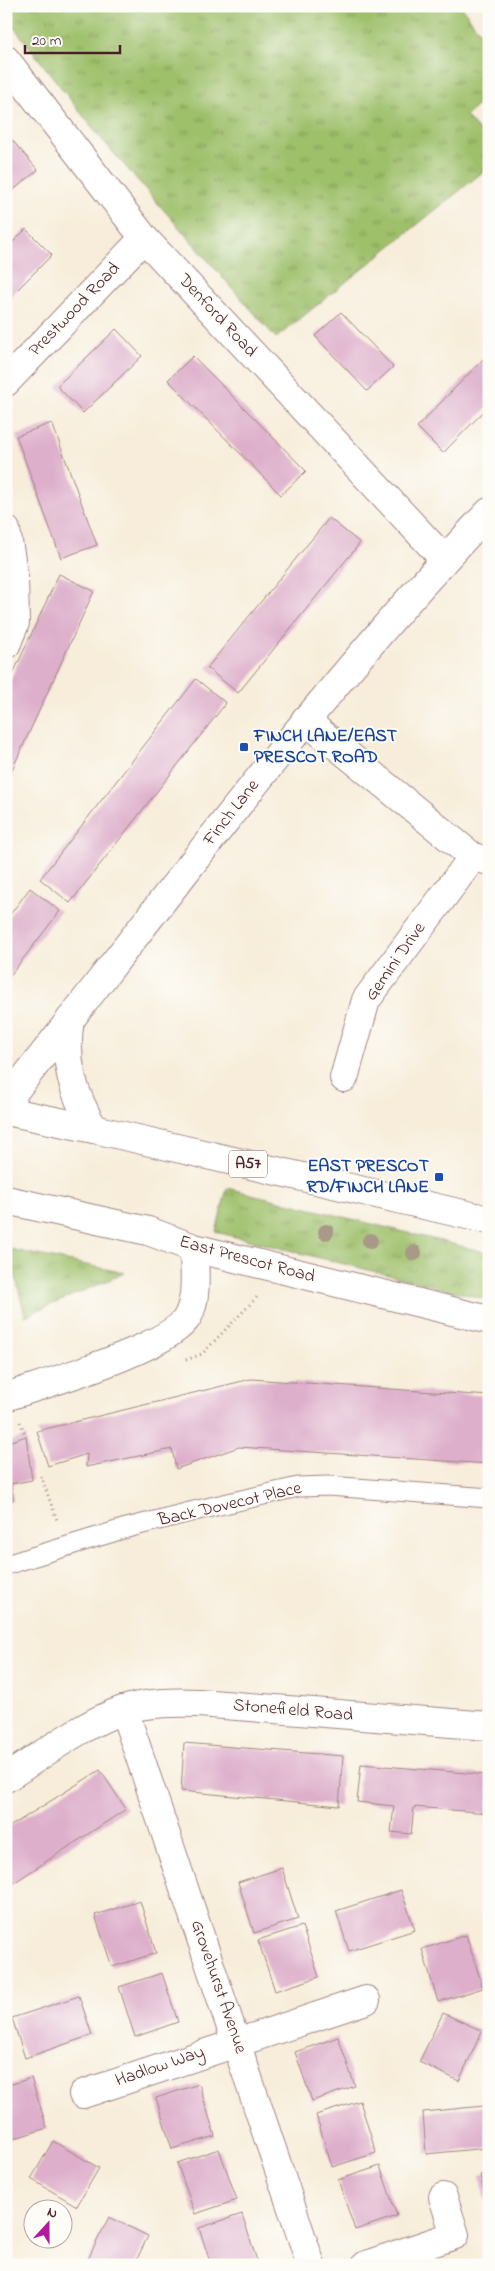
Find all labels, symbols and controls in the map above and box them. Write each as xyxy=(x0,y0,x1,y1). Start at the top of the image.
scale bar xyxy=(25,22,120,54)
text: 20 m xyxy=(32,30,62,52)
street label: Prestwood Road xyxy=(23,257,127,363)
street label: Denford Road xyxy=(171,268,263,364)
place label: FINCH LANE/EAST PRESCOT ROAD xyxy=(253,724,398,771)
marker: FINCH LANE/EAST PRESCOT ROAD xyxy=(238,741,250,753)
street label: Finch Lane xyxy=(197,773,267,853)
street label: Gemini Drive xyxy=(359,917,433,1007)
road number: A57 xyxy=(229,1150,267,1178)
place label: EAST PRESCOT RD/FINCH LANE xyxy=(307,1154,430,1201)
marker: EAST PRESCOT RD/FINCH LANE xyxy=(433,1171,445,1183)
street label: East Prescot Road xyxy=(176,1229,318,1291)
street label: Back Dovecot Place xyxy=(155,1476,305,1534)
street label: Stonefield Road xyxy=(232,1693,354,1729)
street label: Grovehurst Avenue xyxy=(183,1917,253,2058)
street label: Hadlow Way xyxy=(112,2040,208,2094)
north arrow xyxy=(22,2198,72,2248)
text: N xyxy=(44,2202,60,2225)

